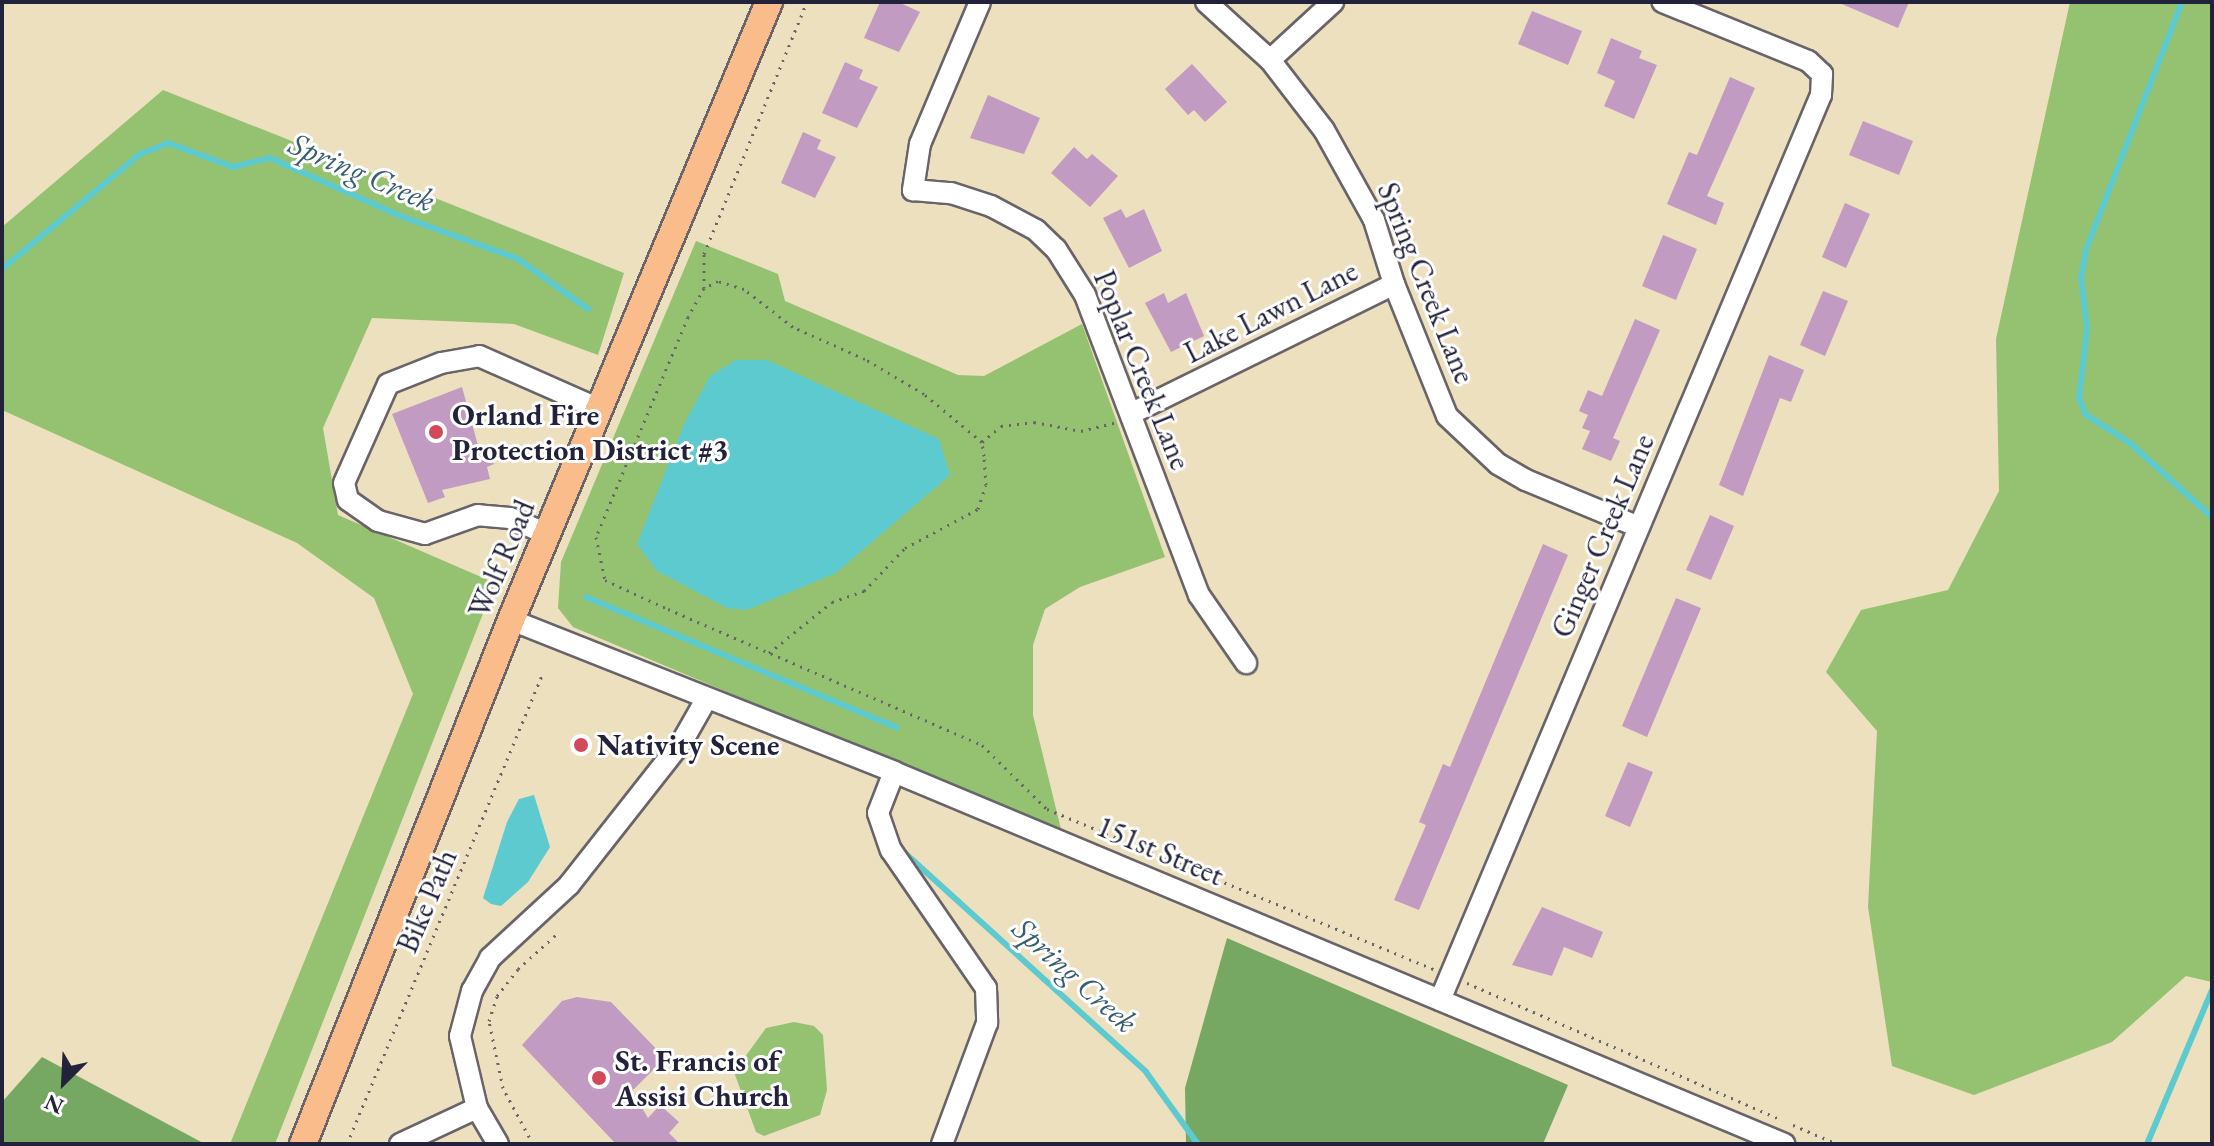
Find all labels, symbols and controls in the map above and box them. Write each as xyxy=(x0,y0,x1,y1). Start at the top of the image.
water label: Spring Creek xyxy=(283,124,441,220)
street label: Spring Creek Lane xyxy=(1369,177,1483,389)
street label: Lake Lawn Lane xyxy=(1178,253,1364,371)
street label: Poplar Creek Lane xyxy=(1086,265,1198,475)
place label: Orland Fire Protection District #3 xyxy=(452,397,729,468)
marker: Orland Fire Protection District #3 xyxy=(427,423,445,441)
street label: Ginger Creek Lane xyxy=(1544,429,1662,643)
street label: Wolf Road xyxy=(461,495,543,623)
place label: Nativity Scene xyxy=(597,727,780,763)
marker: Nativity Scene xyxy=(572,736,590,754)
street label: 151st Street xyxy=(1091,808,1229,894)
street label: Bike Path xyxy=(389,844,465,958)
water label: Spring Creek xyxy=(1005,909,1145,1041)
north arrow xyxy=(24,1042,104,1122)
place label: St. Francis of Assisi Church xyxy=(615,1043,789,1114)
marker: St. Francis of Assisi Church xyxy=(590,1069,608,1087)
text: N xyxy=(40,1088,68,1121)

